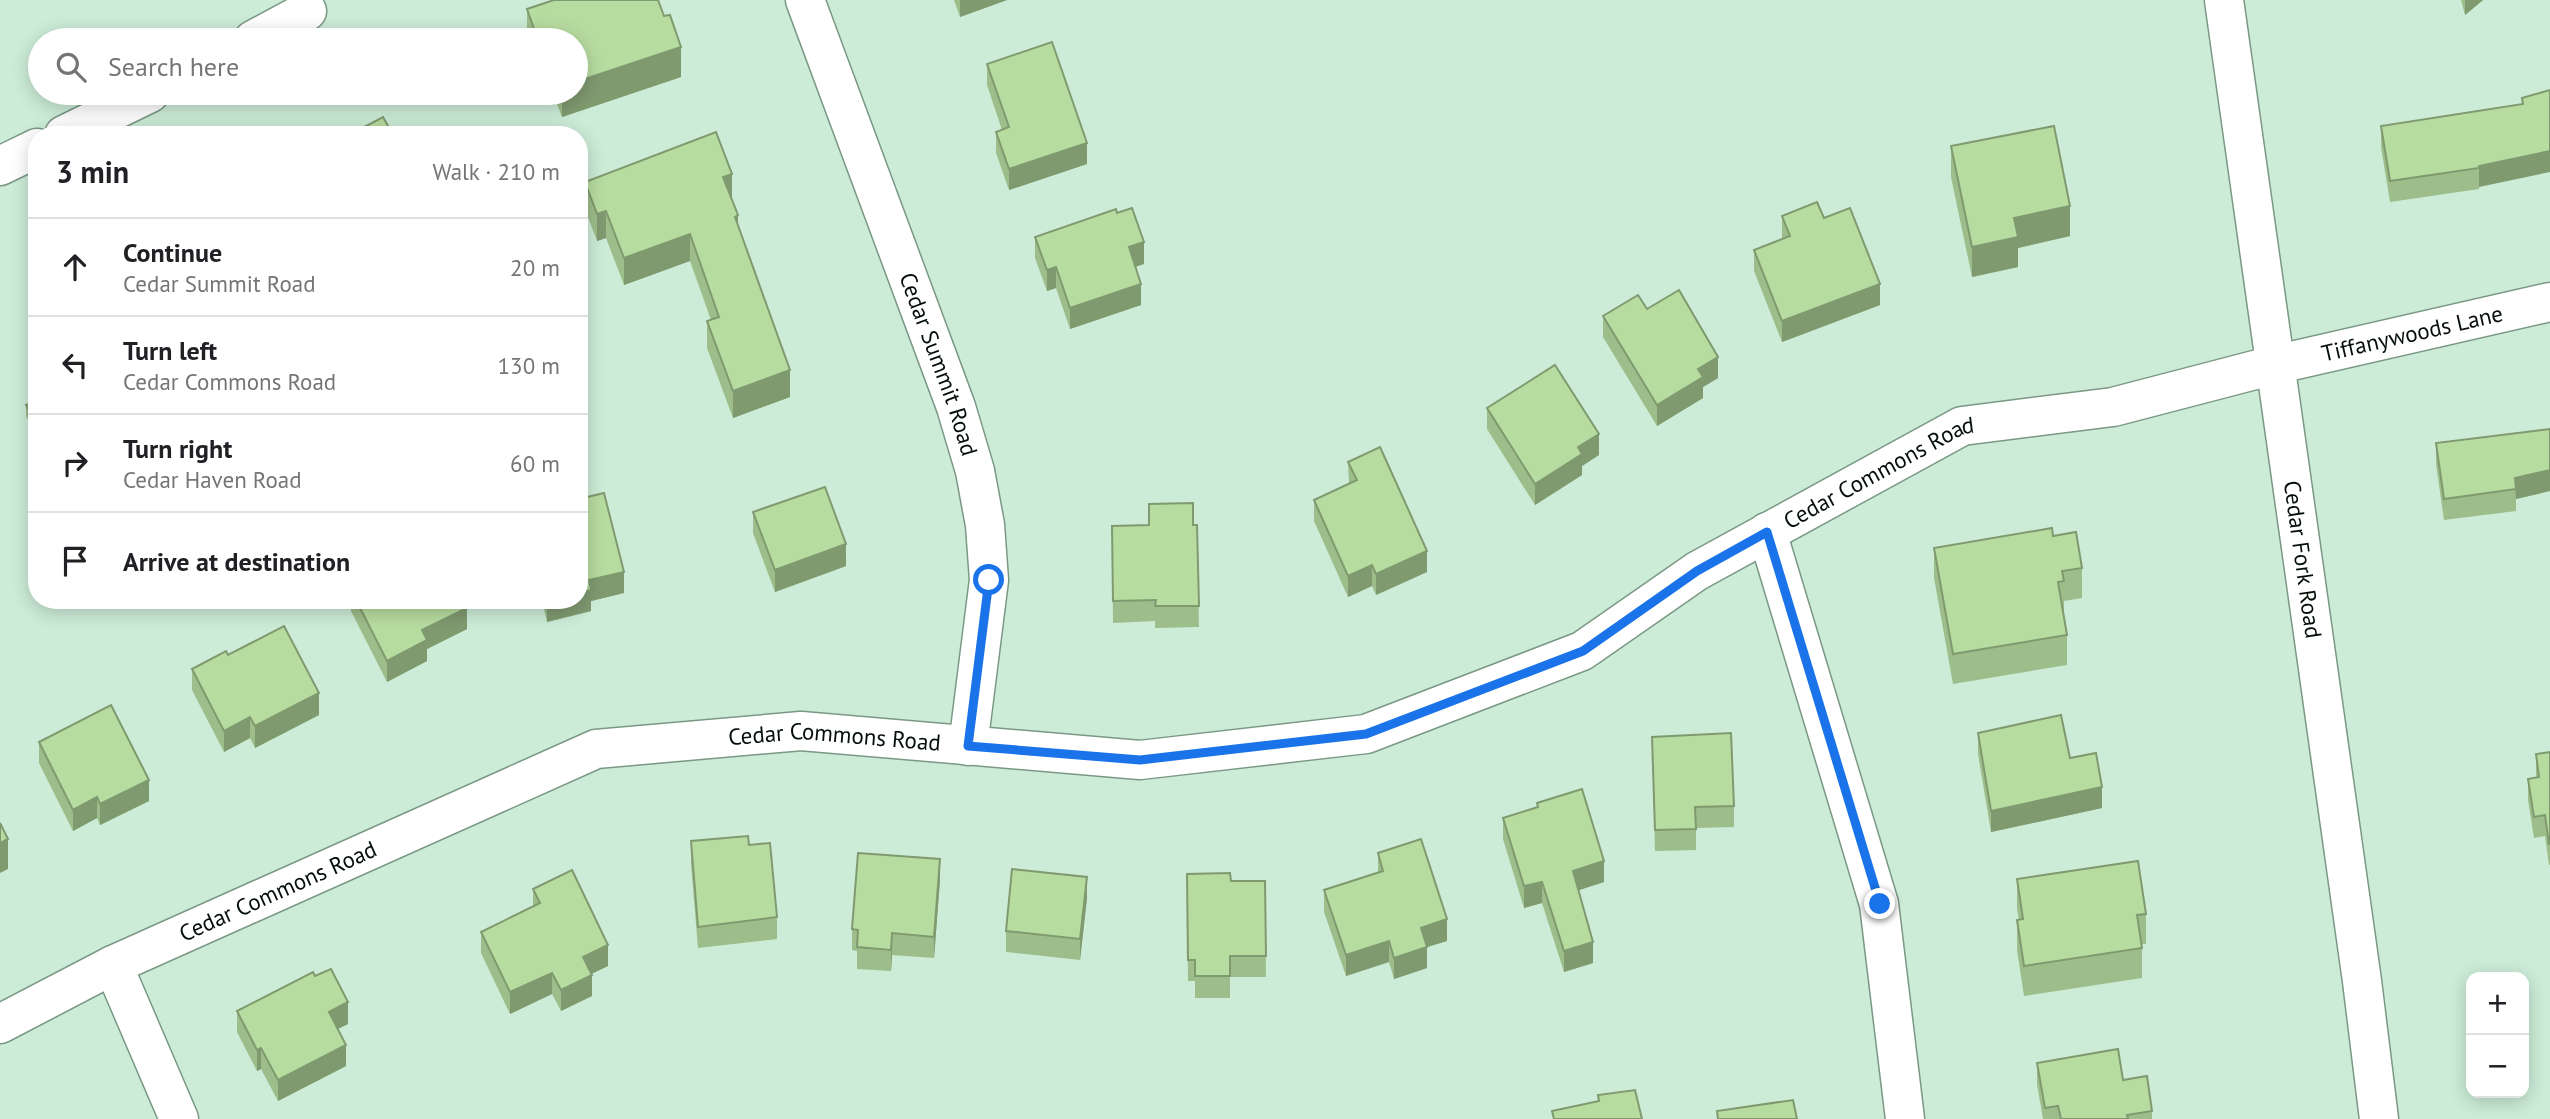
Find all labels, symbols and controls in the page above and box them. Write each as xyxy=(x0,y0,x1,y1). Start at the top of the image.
search box xyxy=(28,28,588,105)
icon: search xyxy=(52,48,90,86)
text: Search here xyxy=(108,50,239,83)
text: 3 min xyxy=(56,152,129,191)
text: Walk · 210 m xyxy=(433,157,560,186)
text: Continue xyxy=(123,236,222,269)
icon: ahead xyxy=(56,248,94,286)
text: 20 m xyxy=(510,253,560,282)
street label: Cedar Summit Road xyxy=(893,268,985,459)
text: Cedar Summit Road xyxy=(123,269,316,298)
street label: Tiffanywoods Lane xyxy=(2319,298,2506,368)
text: Turn left xyxy=(123,334,217,367)
icon: left xyxy=(56,346,94,384)
text: 130 m xyxy=(498,351,560,380)
text: Cedar Commons Road xyxy=(123,367,336,396)
street label: Cedar Commons Road xyxy=(1778,410,1976,535)
text: Turn right xyxy=(123,432,232,465)
icon: right xyxy=(56,444,94,482)
text: 60 m xyxy=(510,449,560,478)
text: Cedar Haven Road xyxy=(123,465,302,494)
street label: Cedar Fork Road xyxy=(2278,479,2329,640)
icon: arrive xyxy=(56,542,94,580)
text: Arrive at destination xyxy=(123,545,350,578)
route start xyxy=(973,564,1004,595)
street label: Cedar Commons Road xyxy=(727,716,942,757)
street label: Cedar Commons Road xyxy=(174,834,381,948)
route end xyxy=(1864,888,1895,919)
map controls xyxy=(2466,972,2529,1098)
button: + xyxy=(2466,972,2529,1035)
button: − xyxy=(2466,1035,2529,1098)

